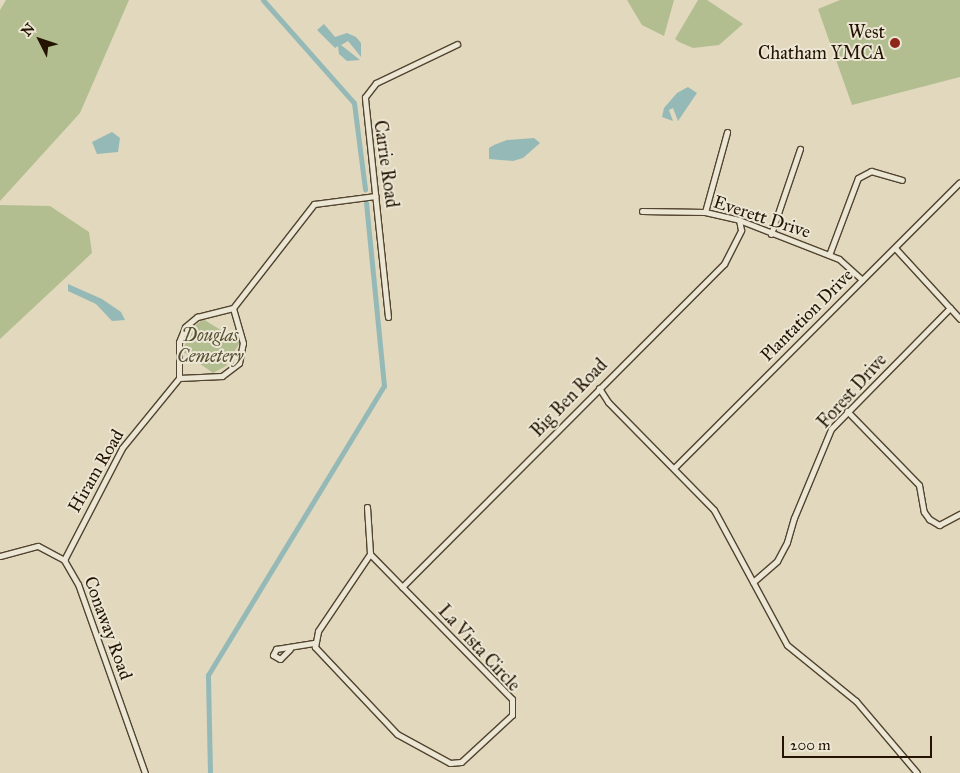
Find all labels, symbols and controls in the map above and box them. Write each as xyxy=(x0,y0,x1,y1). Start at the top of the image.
north arrow xyxy=(15,15,65,65)
text: N xyxy=(18,20,39,40)
place label: West Chatham YMCA xyxy=(758,22,885,64)
marker: West Chatham YMCA xyxy=(889,37,901,49)
street label: Carrie Road xyxy=(369,119,403,209)
street label: Everett Drive xyxy=(711,191,813,243)
street label: Plantation Drive xyxy=(756,264,858,366)
park label: Douglas Cemetery xyxy=(177,325,243,368)
street label: Forest Drive xyxy=(813,349,891,433)
street label: Big Ben Road xyxy=(526,354,612,442)
street label: Hiram Road xyxy=(64,426,128,516)
street label: Conaway Road xyxy=(79,573,137,683)
street label: La Vista Circle xyxy=(433,600,525,696)
scale bar xyxy=(785,726,935,758)
text: 200 m xyxy=(790,736,831,754)

